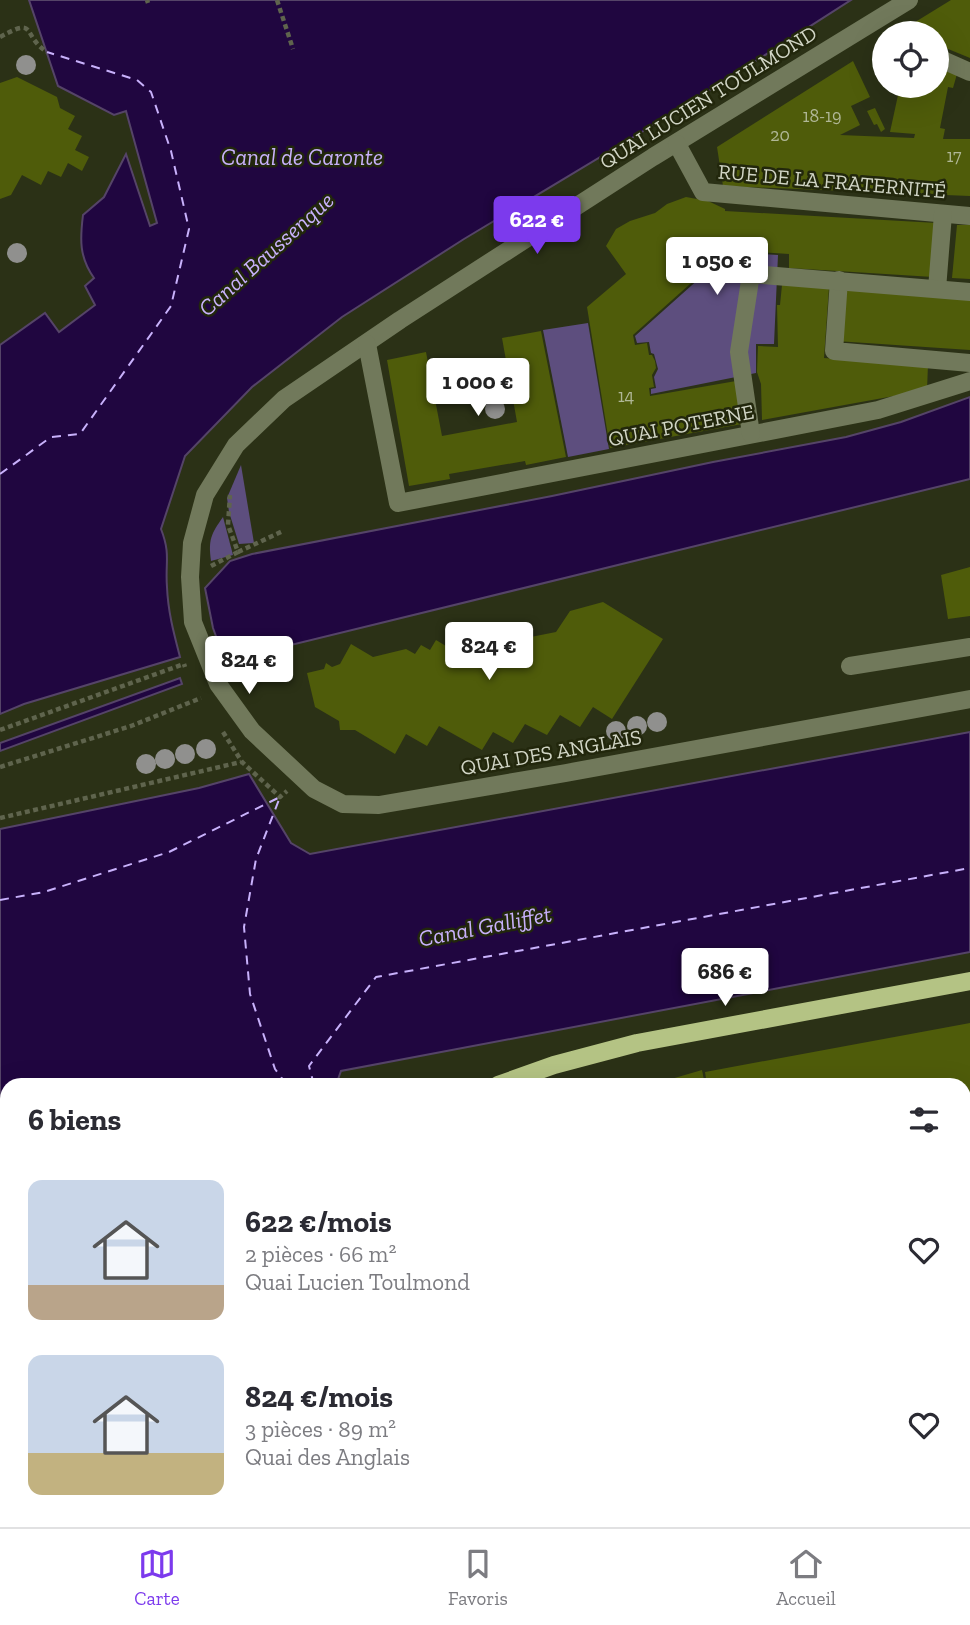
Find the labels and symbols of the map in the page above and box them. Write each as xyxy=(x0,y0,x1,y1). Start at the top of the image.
street label: QUAI LUCIEN TOULMOND xyxy=(595,20,821,174)
house number: 18-19 xyxy=(802,105,842,127)
house number: 20 xyxy=(770,124,790,146)
water label: Canal de Caronte xyxy=(221,143,383,171)
house number: 17 xyxy=(946,145,962,167)
street label: RUE DE LA FRATERNITÉ xyxy=(717,159,947,203)
water label: Canal Baussenque xyxy=(193,186,339,322)
pin: 622 € xyxy=(488,196,586,256)
pin: 1 050 € xyxy=(652,238,782,297)
pin: 1 000 € xyxy=(413,358,543,418)
house number: 14 xyxy=(618,385,635,407)
street label: QUAI POTERNE xyxy=(606,399,756,451)
pin: 824 € xyxy=(440,622,538,682)
pin: 824 € xyxy=(200,636,298,696)
street label: QUAI DES ANGLAIS xyxy=(459,724,643,780)
water label: Canal Galliffet xyxy=(416,899,554,953)
pin: 686 € xyxy=(676,948,774,1008)

